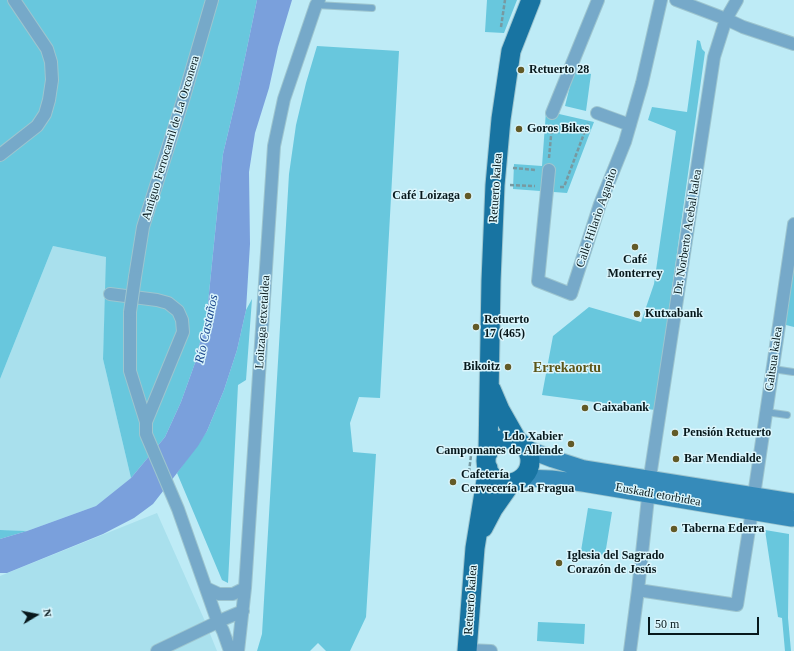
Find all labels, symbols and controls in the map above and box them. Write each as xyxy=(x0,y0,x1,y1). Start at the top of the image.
street label: Antiguo Ferrocarril de La Orconera xyxy=(139,54,203,222)
place label: Retuerto 28 xyxy=(529,63,589,77)
marker: Retuerto 28 xyxy=(516,65,526,75)
place label: Goros Bikes xyxy=(527,122,589,136)
marker: Goros Bikes xyxy=(514,124,524,134)
street label: Retuerto kalea xyxy=(486,153,506,223)
street label: Calle Hilario Agapito xyxy=(573,167,621,269)
street label: Dr. Norberto Acebal kalea xyxy=(671,168,705,296)
place label: Café Loizaga xyxy=(392,189,460,203)
marker: Café Loizaga xyxy=(463,191,473,201)
marker: Café Monterrey xyxy=(630,242,640,252)
place label: Café Monterrey xyxy=(607,253,663,281)
street label: Loitzaga etxetaldea xyxy=(253,275,273,369)
water label: Río Castaños xyxy=(192,293,222,365)
place label: Kutxabank xyxy=(645,307,703,321)
marker: Kutxabank xyxy=(632,309,642,319)
place label: Retuerto 17 (465) xyxy=(484,313,529,341)
marker: Retuerto 17 (465) xyxy=(471,322,481,332)
street label: Galtsua kalea xyxy=(762,326,786,392)
place label: Bikoitz xyxy=(463,360,500,374)
district label: Errekaortu xyxy=(533,360,601,376)
marker: Bikoitz xyxy=(503,362,513,372)
place label: Caixabank xyxy=(593,401,649,415)
marker: Caixabank xyxy=(580,403,590,413)
place label: Pensión Retuerto xyxy=(683,426,771,440)
marker: Pensión Retuerto xyxy=(670,428,680,438)
place label: Ldo Xabier Campomanes de Allende xyxy=(436,430,563,458)
marker: Ldo Xabier Campomanes de Allende xyxy=(566,439,576,449)
place label: Bar Mendialde xyxy=(684,452,761,466)
marker: Bar Mendialde xyxy=(671,454,681,464)
place label: Cafetería Cervecería La Fragua xyxy=(461,468,574,496)
marker: Cafetería Cervecería La Fragua xyxy=(448,477,458,487)
street label: Euskadi etorbidea xyxy=(614,480,702,510)
place label: Taberna Ederra xyxy=(682,522,765,536)
marker: Taberna Ederra xyxy=(669,524,679,534)
place label: Iglesia del Sagrado Corazón de Jesús xyxy=(567,549,664,577)
marker: Iglesia del Sagrado Corazón de Jesús xyxy=(554,558,564,568)
street label: Retuerto kalea xyxy=(461,565,481,635)
north arrow xyxy=(16,595,56,635)
text: N xyxy=(41,608,54,618)
scale bar xyxy=(650,609,761,635)
text: 50 m xyxy=(655,617,679,631)

